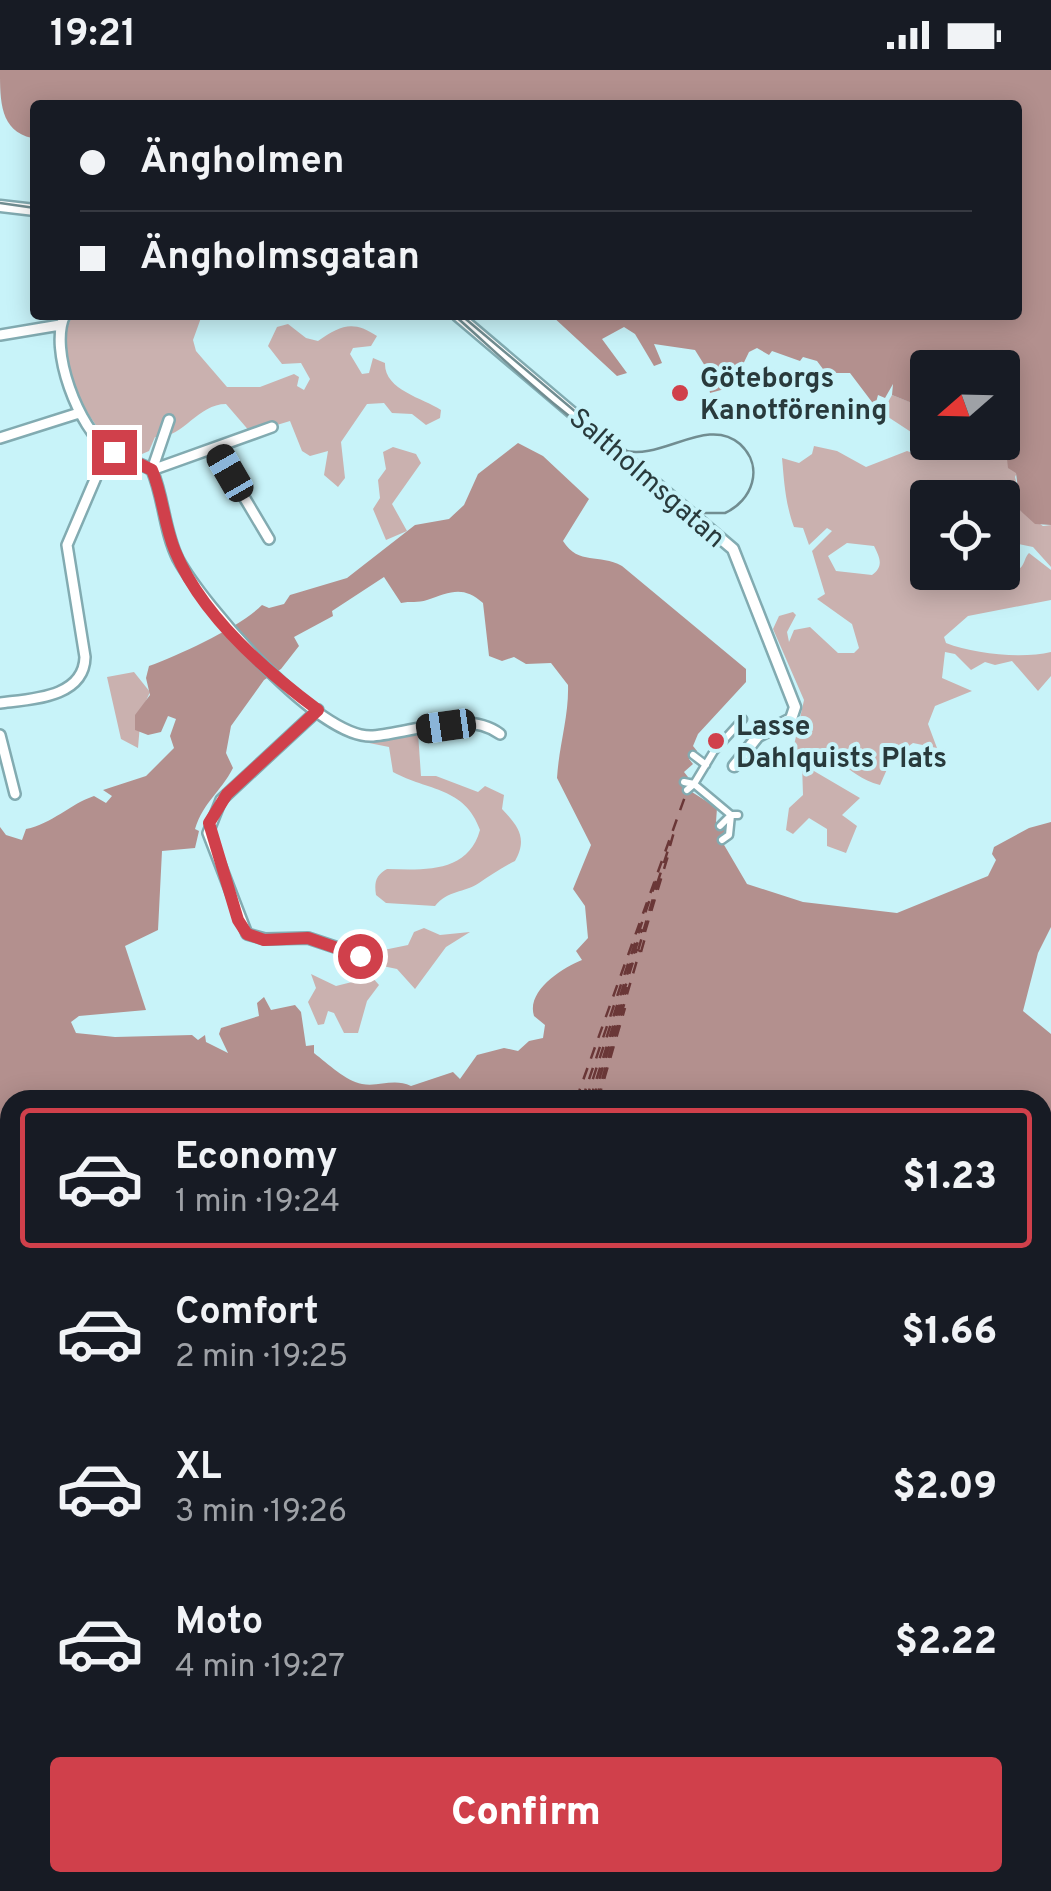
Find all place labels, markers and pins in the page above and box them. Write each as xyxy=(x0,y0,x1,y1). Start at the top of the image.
place label: Göteborgs Kanotförening xyxy=(700,362,888,430)
marker: Göteborgs Kanotförening xyxy=(669,382,691,404)
place label: Lasse Dahlquists Plats xyxy=(736,710,947,778)
marker: Lasse Dahlquists Plats xyxy=(705,730,727,752)

